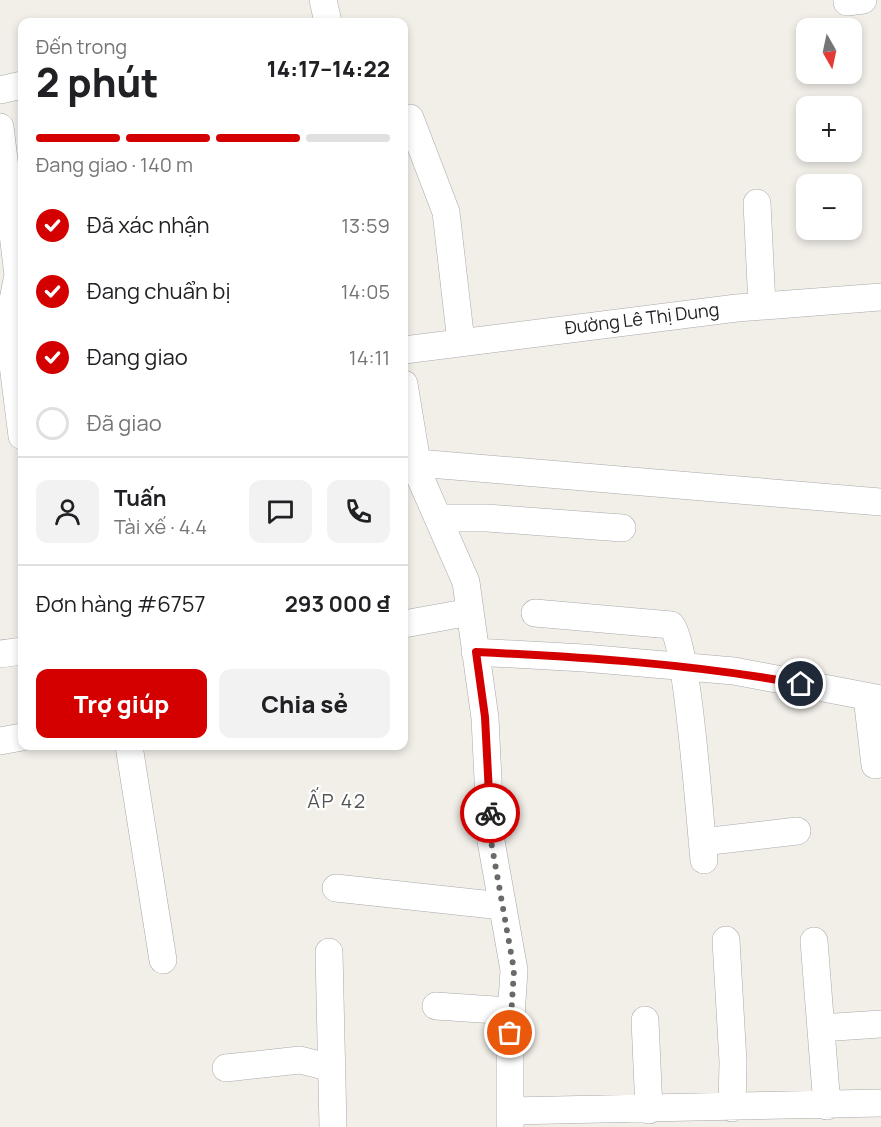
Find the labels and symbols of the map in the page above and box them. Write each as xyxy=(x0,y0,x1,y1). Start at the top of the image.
north arrow xyxy=(796,18,862,84)
street label: Đường Lê Thị Dung xyxy=(563,297,720,339)
pin xyxy=(775,658,826,709)
courier xyxy=(460,783,520,843)
district label: ẤP 42 xyxy=(307,786,367,814)
pin xyxy=(484,1007,535,1058)

